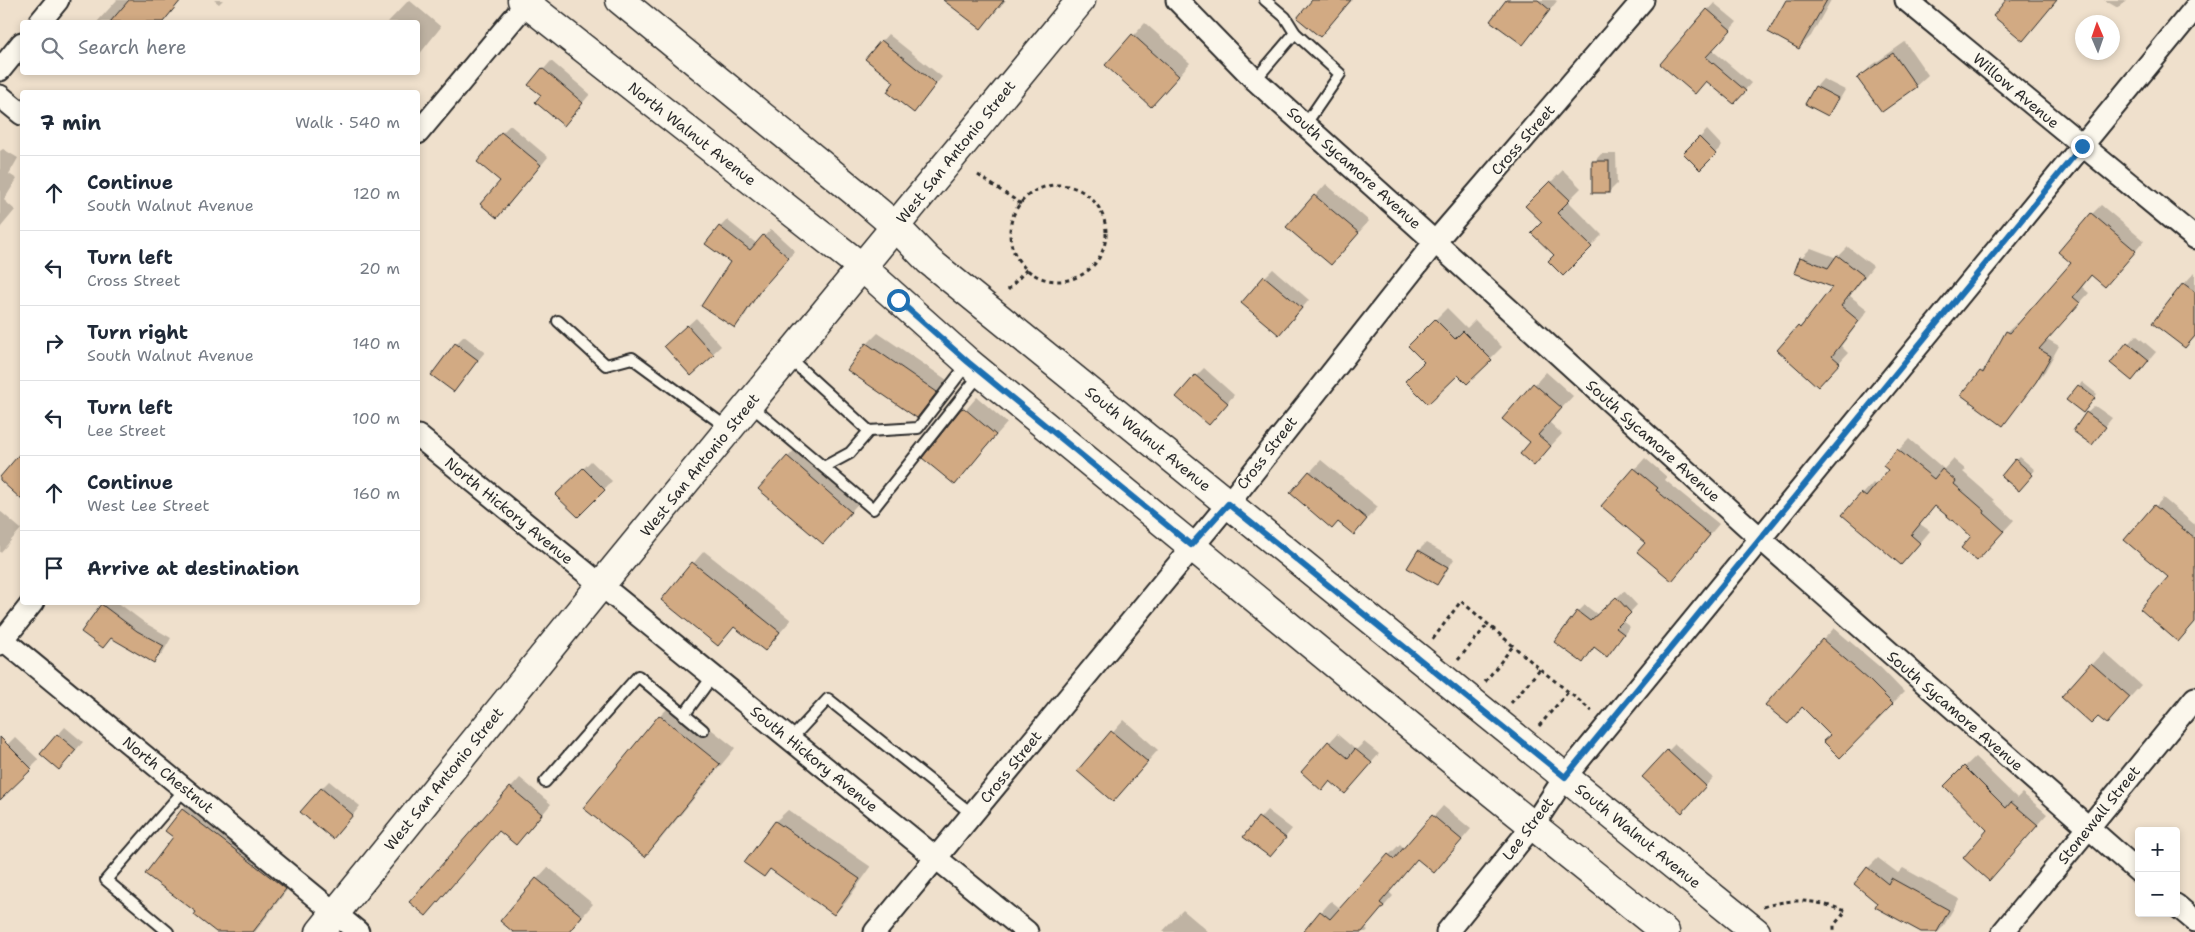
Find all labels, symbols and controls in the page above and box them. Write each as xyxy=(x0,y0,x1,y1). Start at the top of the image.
north arrow xyxy=(2075,15,2120,60)
search box xyxy=(20,20,420,75)
icon: search xyxy=(38,34,66,62)
text: Search here xyxy=(78,35,187,60)
street label: Willow Avenue xyxy=(1969,49,2063,133)
street label: West San Antonio Street xyxy=(892,76,1020,228)
street label: North Walnut Avenue xyxy=(624,78,760,190)
street label: Cross Street xyxy=(1487,100,1559,180)
street label: South Sycamore Avenue xyxy=(1283,102,1425,234)
text: 7 min xyxy=(40,109,101,137)
text: Walk · 540 m xyxy=(295,112,400,133)
route end xyxy=(2071,135,2094,158)
text: Continue xyxy=(87,170,173,195)
icon: ahead xyxy=(40,179,68,207)
text: 120 m xyxy=(353,183,400,204)
text: South Walnut Avenue xyxy=(87,195,254,216)
text: Turn left xyxy=(87,245,173,270)
icon: left xyxy=(40,254,68,282)
text: 20 m xyxy=(359,258,400,279)
text: Cross Street xyxy=(87,270,180,291)
route start xyxy=(887,289,910,312)
text: Turn right xyxy=(87,320,188,345)
icon: right xyxy=(40,329,68,357)
text: 140 m xyxy=(353,333,400,354)
text: South Walnut Avenue xyxy=(87,345,254,366)
street label: South Sycamore Avenue xyxy=(1582,375,1724,507)
street label: South Walnut Avenue xyxy=(1081,382,1215,496)
street label: West San Antonio Street xyxy=(636,389,764,541)
text: Turn left xyxy=(87,395,173,420)
icon: left xyxy=(40,404,68,432)
text: 100 m xyxy=(352,408,400,429)
street label: Cross Street xyxy=(1232,412,1302,494)
text: Lee Street xyxy=(87,420,166,441)
street label: North Hickory Avenue xyxy=(441,453,577,569)
text: Continue xyxy=(87,470,173,495)
icon: ahead xyxy=(40,479,68,507)
text: 160 m xyxy=(353,483,400,504)
text: West Lee Street xyxy=(87,495,210,516)
icon: arrive xyxy=(40,554,68,582)
text: Arrive at destination xyxy=(87,556,299,581)
street label: South Sycamore Avenue xyxy=(1883,646,2027,776)
street label: South Hickory Avenue xyxy=(746,701,882,817)
street label: West San Antonio Street xyxy=(380,703,508,855)
street label: Cross Street xyxy=(976,727,1046,807)
street label: North Chestnut xyxy=(118,732,218,818)
street label: Stonewall Street xyxy=(2053,762,2145,868)
street label: South Walnut Avenue xyxy=(1571,779,1705,893)
street label: Lee Street xyxy=(1498,793,1558,865)
map controls xyxy=(2135,827,2180,917)
button: + xyxy=(2135,827,2180,872)
button: − xyxy=(2135,872,2180,917)

